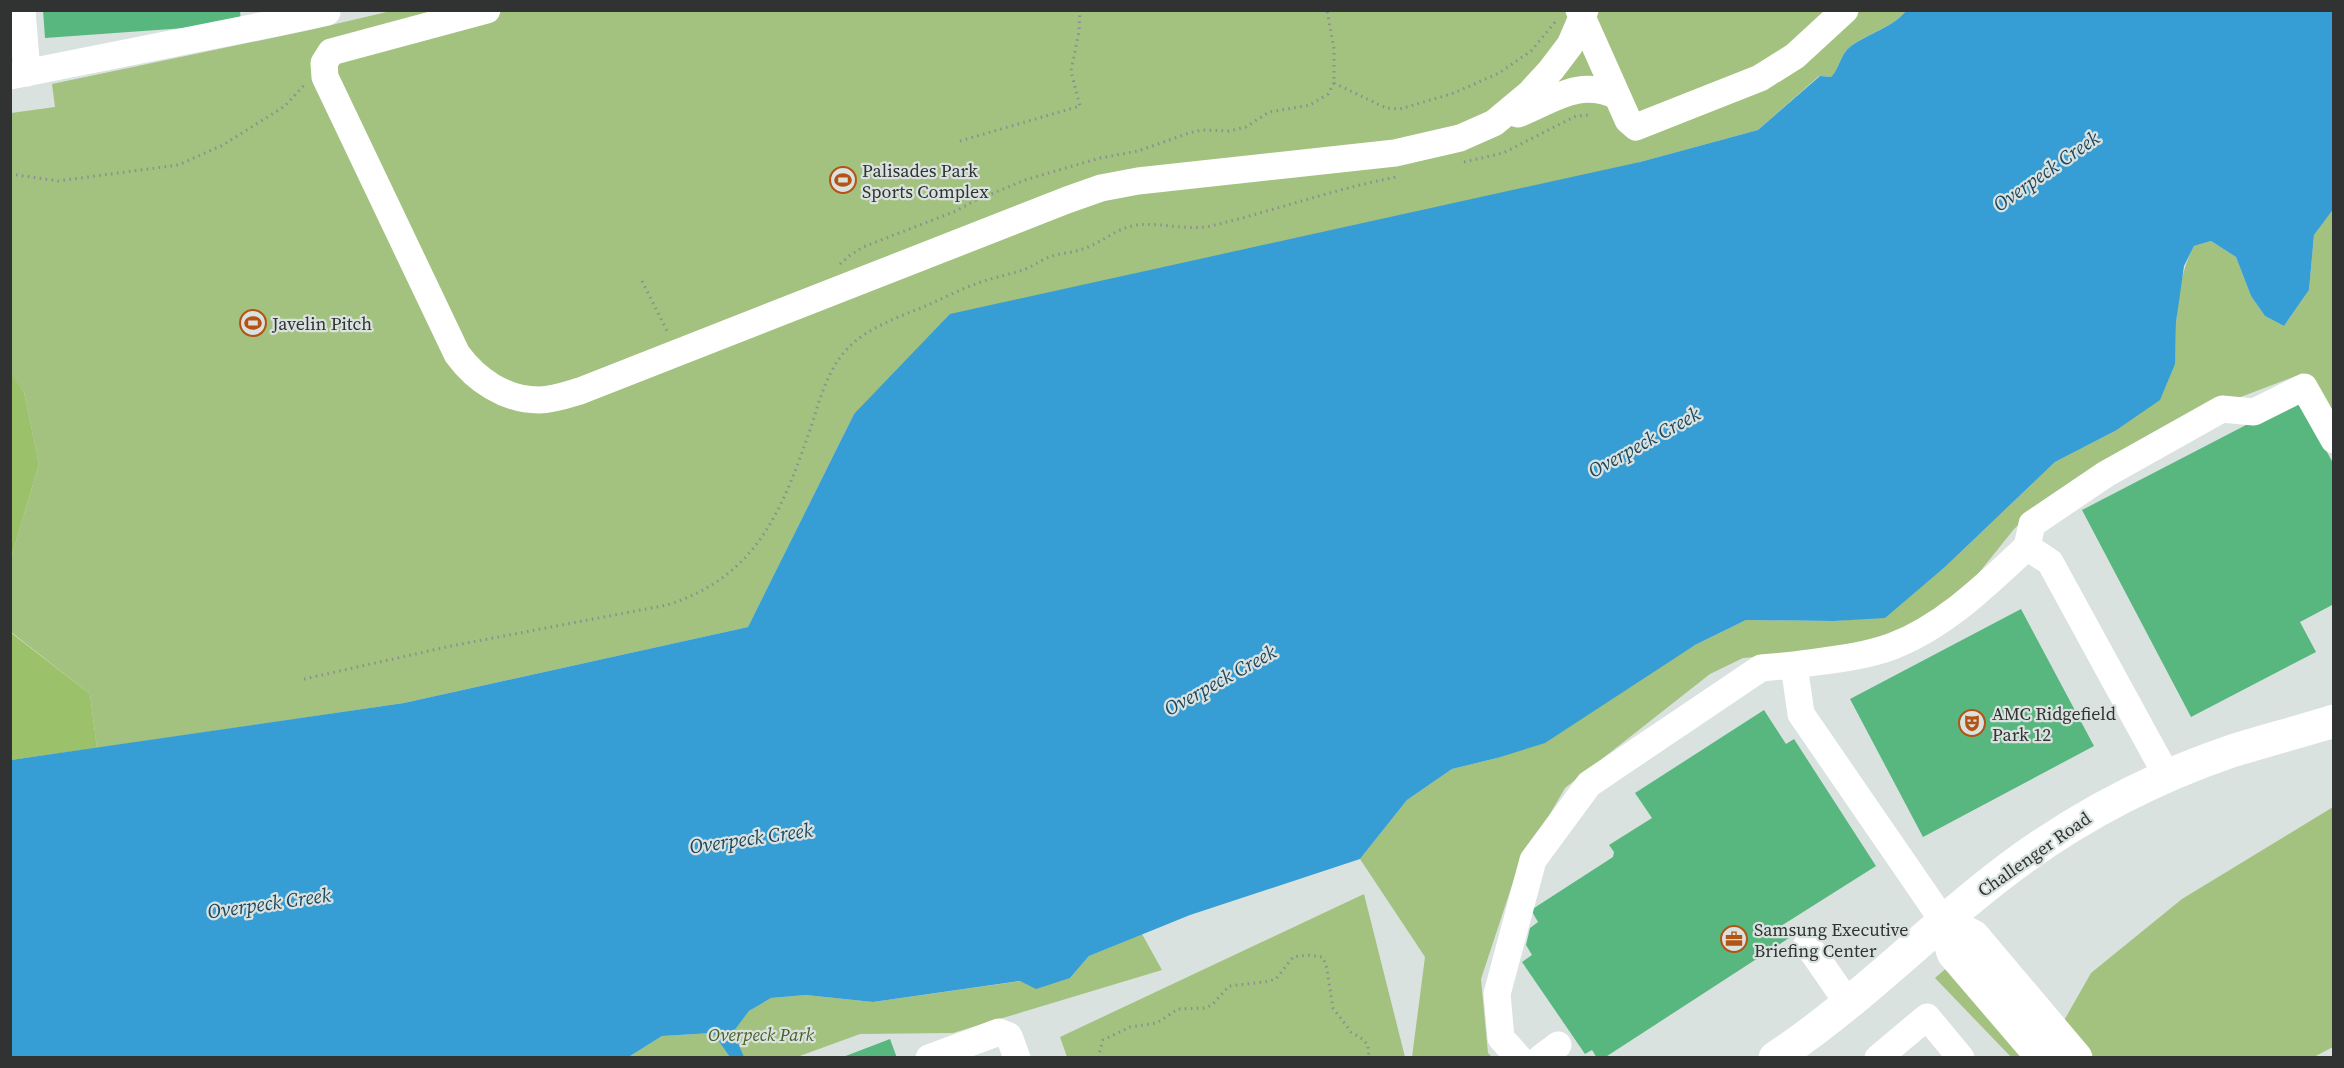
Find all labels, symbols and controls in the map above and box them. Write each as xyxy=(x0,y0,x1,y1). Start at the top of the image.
water label: Overpeck Creek xyxy=(1987,124,2105,218)
place label: Palisades Park Sports Complex xyxy=(862,158,989,204)
sports icon: Palisades Park Sports Complex xyxy=(828,165,858,195)
sports icon: Javelin Pitch xyxy=(238,308,268,338)
place label: Javelin Pitch xyxy=(271,311,372,336)
water label: Overpeck Creek xyxy=(1583,399,1706,484)
water label: Overpeck Creek xyxy=(1159,637,1282,722)
place label: AMC Ridgefield Park 12 xyxy=(1992,701,2116,747)
theatre icon: AMC Ridgefield Park 12 xyxy=(1957,708,1987,738)
street label: Challenger Road xyxy=(1972,806,2096,902)
water label: Overpeck Creek xyxy=(688,815,815,861)
water label: Overpeck Creek xyxy=(206,880,333,926)
place label: Samsung Executive Briefing Center xyxy=(1754,917,1909,963)
office icon: Samsung Executive Briefing Center xyxy=(1719,924,1749,954)
park label: Overpeck Park xyxy=(708,1022,814,1047)

